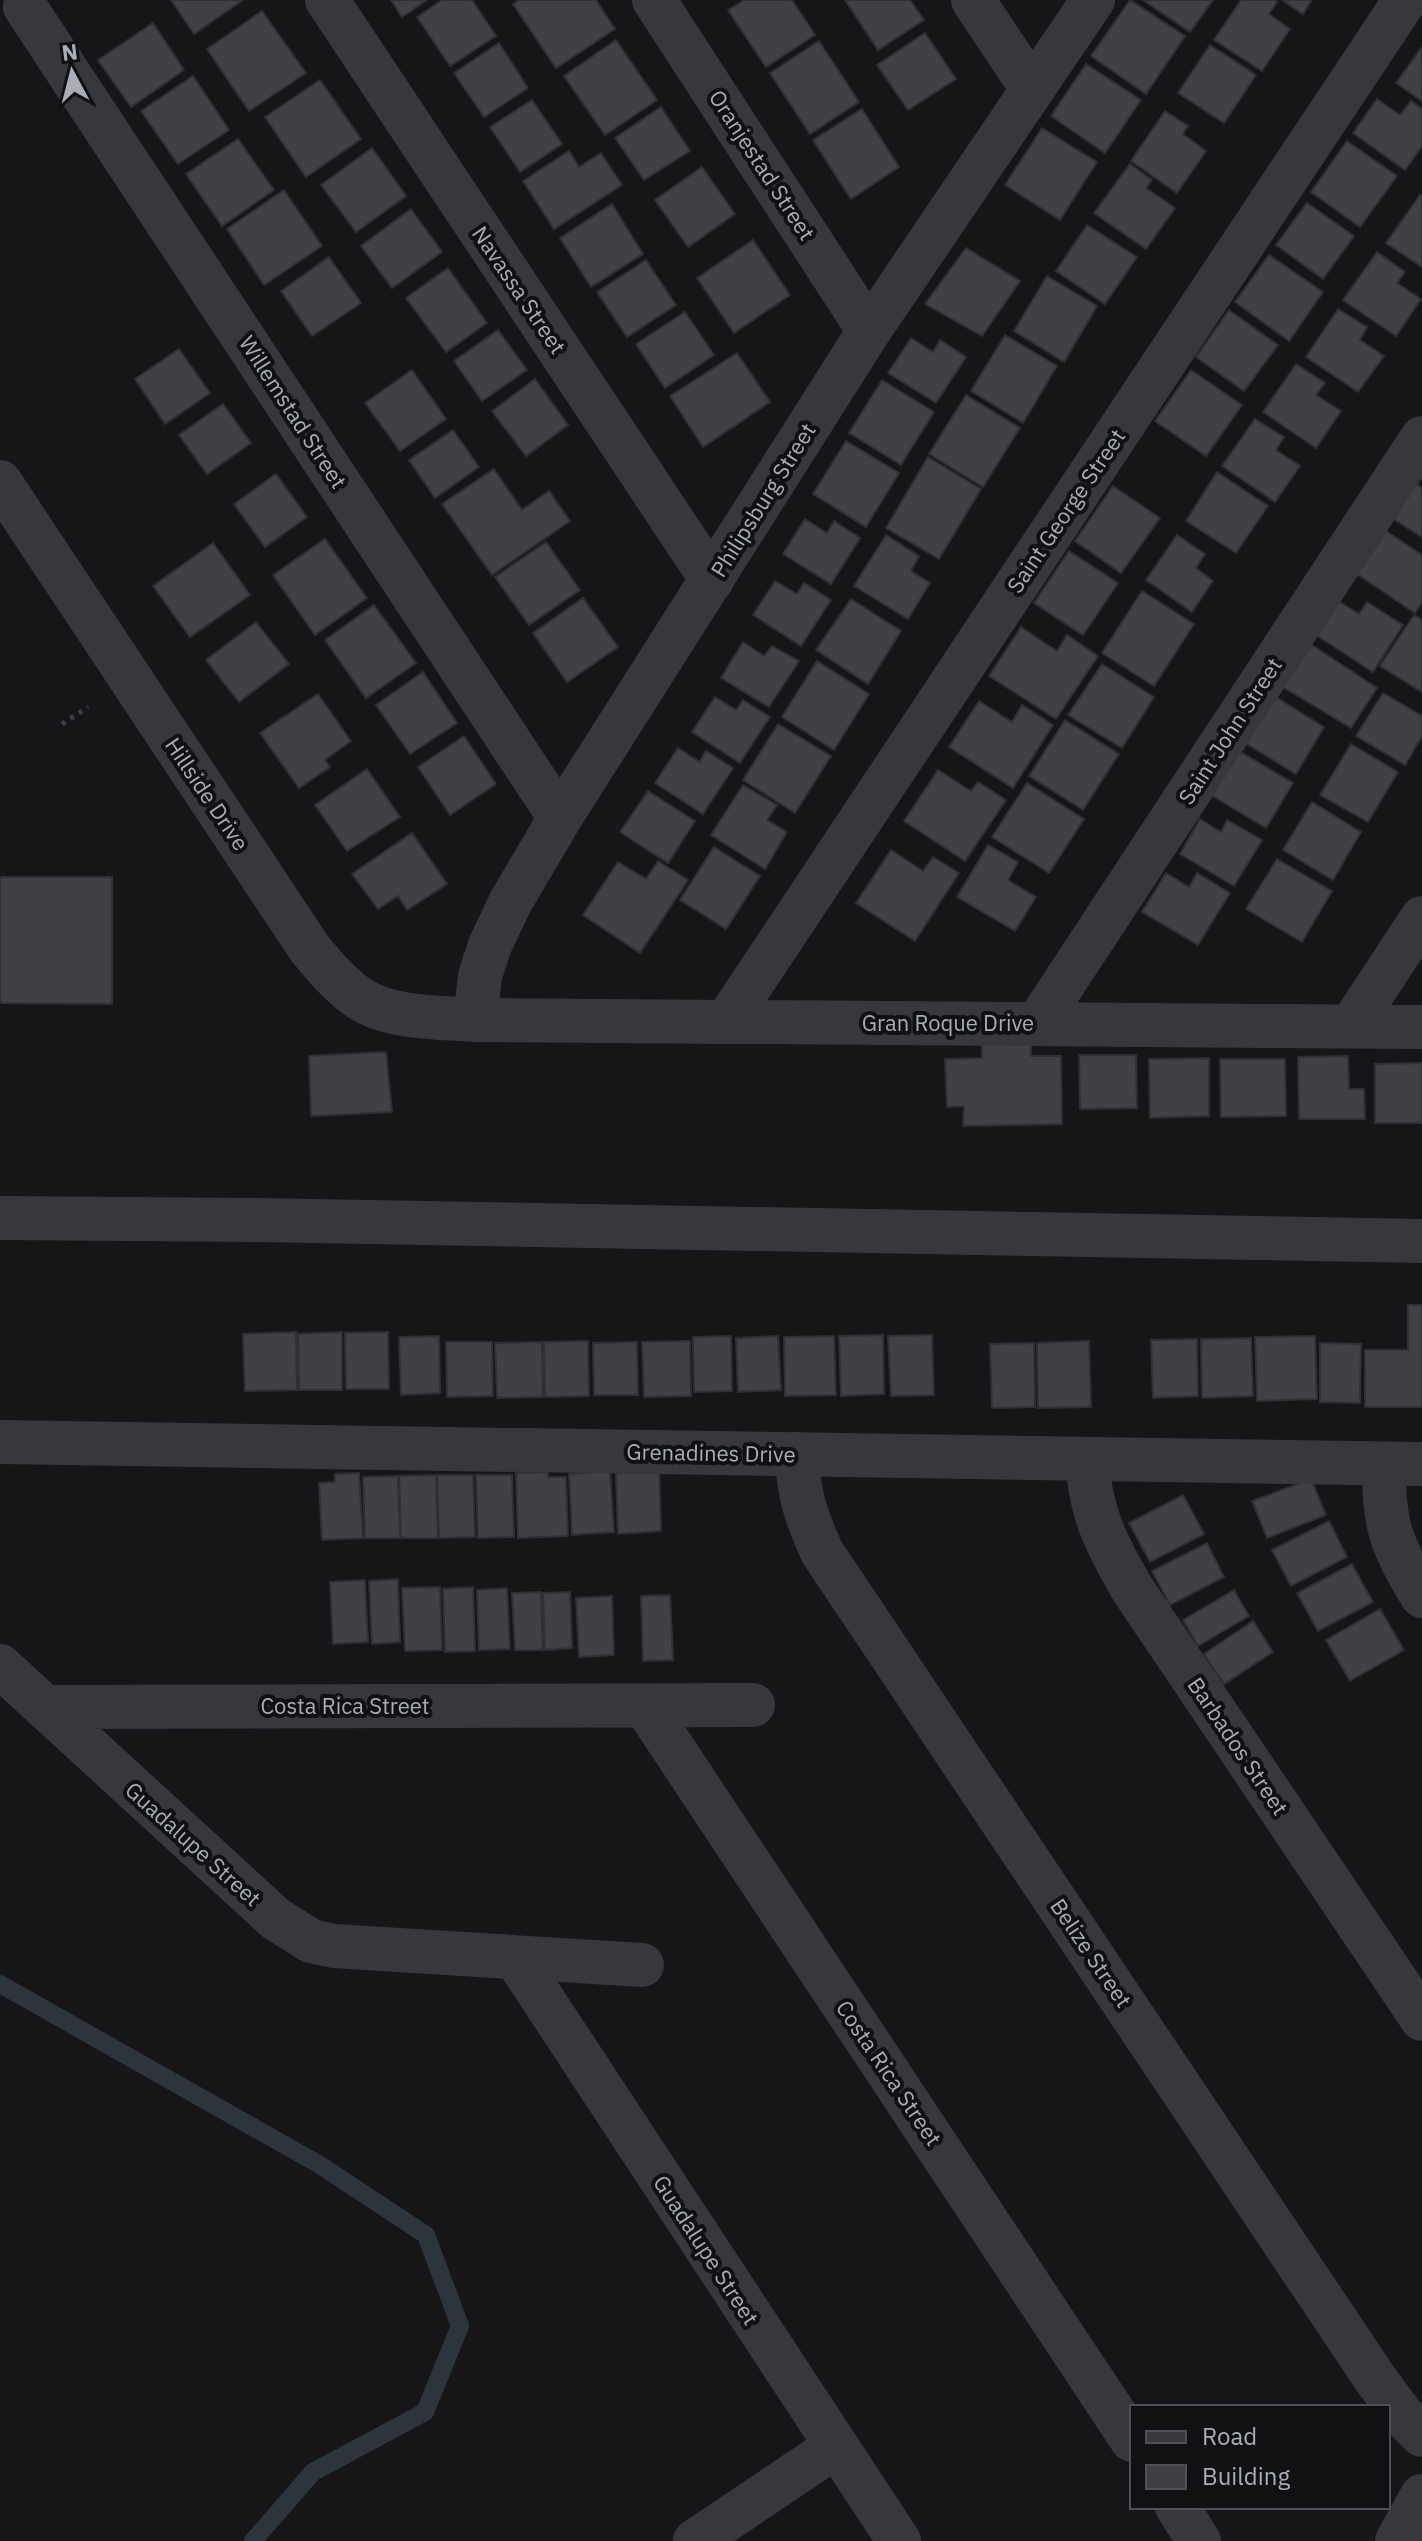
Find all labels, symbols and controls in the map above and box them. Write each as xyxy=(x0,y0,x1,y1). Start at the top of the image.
north arrow xyxy=(32,32,112,112)
text: N xyxy=(60,36,79,67)
street label: Oranjestad Street xyxy=(703,84,822,245)
street label: Navassa Street xyxy=(466,220,573,359)
street label: Willemstad Street xyxy=(233,330,354,494)
street label: Philipsburg Street xyxy=(704,417,822,582)
street label: Saint George Street xyxy=(1000,423,1131,598)
street label: Saint John Street xyxy=(1171,652,1288,810)
street label: Hillside Drive xyxy=(159,732,256,856)
street label: Gran Roque Drive xyxy=(862,1008,1034,1037)
street label: Grenadines Drive xyxy=(626,1437,796,1468)
street label: Barbados Street xyxy=(1182,1671,1295,1820)
street label: Costa Rica Street xyxy=(260,1691,430,1720)
street label: Guadalupe Street xyxy=(119,1775,267,1912)
street label: Belize Street xyxy=(1044,1893,1139,2013)
street label: Costa Rica Street xyxy=(830,1995,949,2151)
street label: Guadalupe Street xyxy=(647,2169,766,2330)
legend xyxy=(1130,2405,1390,2509)
text: Road xyxy=(1202,2420,1257,2452)
text: Building xyxy=(1202,2460,1290,2492)

